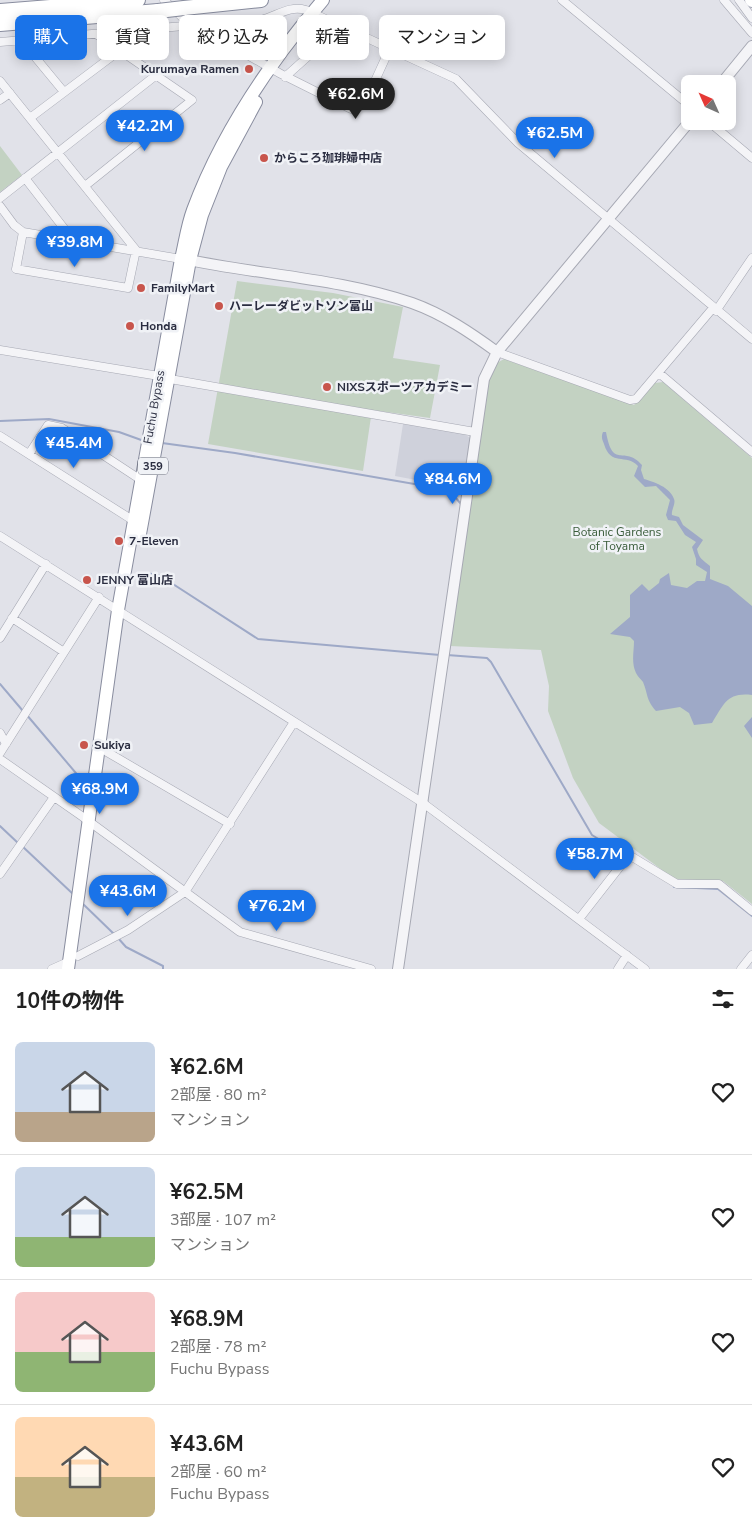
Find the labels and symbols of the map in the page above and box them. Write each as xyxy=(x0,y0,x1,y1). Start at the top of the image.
place label: Kurumaya Ramen xyxy=(141,61,239,77)
marker: Kurumaya Ramen xyxy=(243,63,255,75)
north arrow xyxy=(681,75,736,130)
pin: ¥62.6M xyxy=(315,78,397,120)
pin: ¥42.2M xyxy=(104,110,186,152)
pin: ¥62.5M xyxy=(514,116,596,159)
place label: からころ珈琲婦中店 xyxy=(274,150,382,166)
marker: からころ珈琲婦中店 xyxy=(258,152,270,164)
pin: ¥39.8M xyxy=(34,226,116,268)
place label: FamilyMart xyxy=(151,280,215,296)
marker: FamilyMart xyxy=(135,282,147,294)
place label: ハーレーダビットソン富山 xyxy=(229,298,373,314)
marker: ハーレーダビットソン富山 xyxy=(213,300,225,312)
place label: Honda xyxy=(140,318,177,334)
marker: Honda xyxy=(124,320,136,332)
street label: Fuchu Bypass xyxy=(140,369,168,445)
place label: NIXSスポーツアカデミー xyxy=(337,379,473,395)
marker: NIXSスポーツアカデミー xyxy=(321,381,333,393)
pin: ¥45.4M xyxy=(33,426,115,469)
road number: 359 xyxy=(138,458,168,474)
pin: ¥84.6M xyxy=(412,462,494,505)
park label: Botanic Gardens of Toyama xyxy=(573,524,662,554)
place label: 7-Eleven xyxy=(129,533,178,549)
marker: 7-Eleven xyxy=(113,535,125,547)
place label: JENNY 富山店 xyxy=(96,572,173,588)
marker: JENNY 富山店 xyxy=(81,574,93,586)
place label: Sukiya xyxy=(94,737,131,753)
marker: Sukiya xyxy=(78,739,90,751)
pin: ¥68.9M xyxy=(59,772,141,815)
pin: ¥58.7M xyxy=(554,838,636,880)
pin: ¥43.6M xyxy=(87,874,169,917)
pin: ¥76.2M xyxy=(236,890,318,932)

